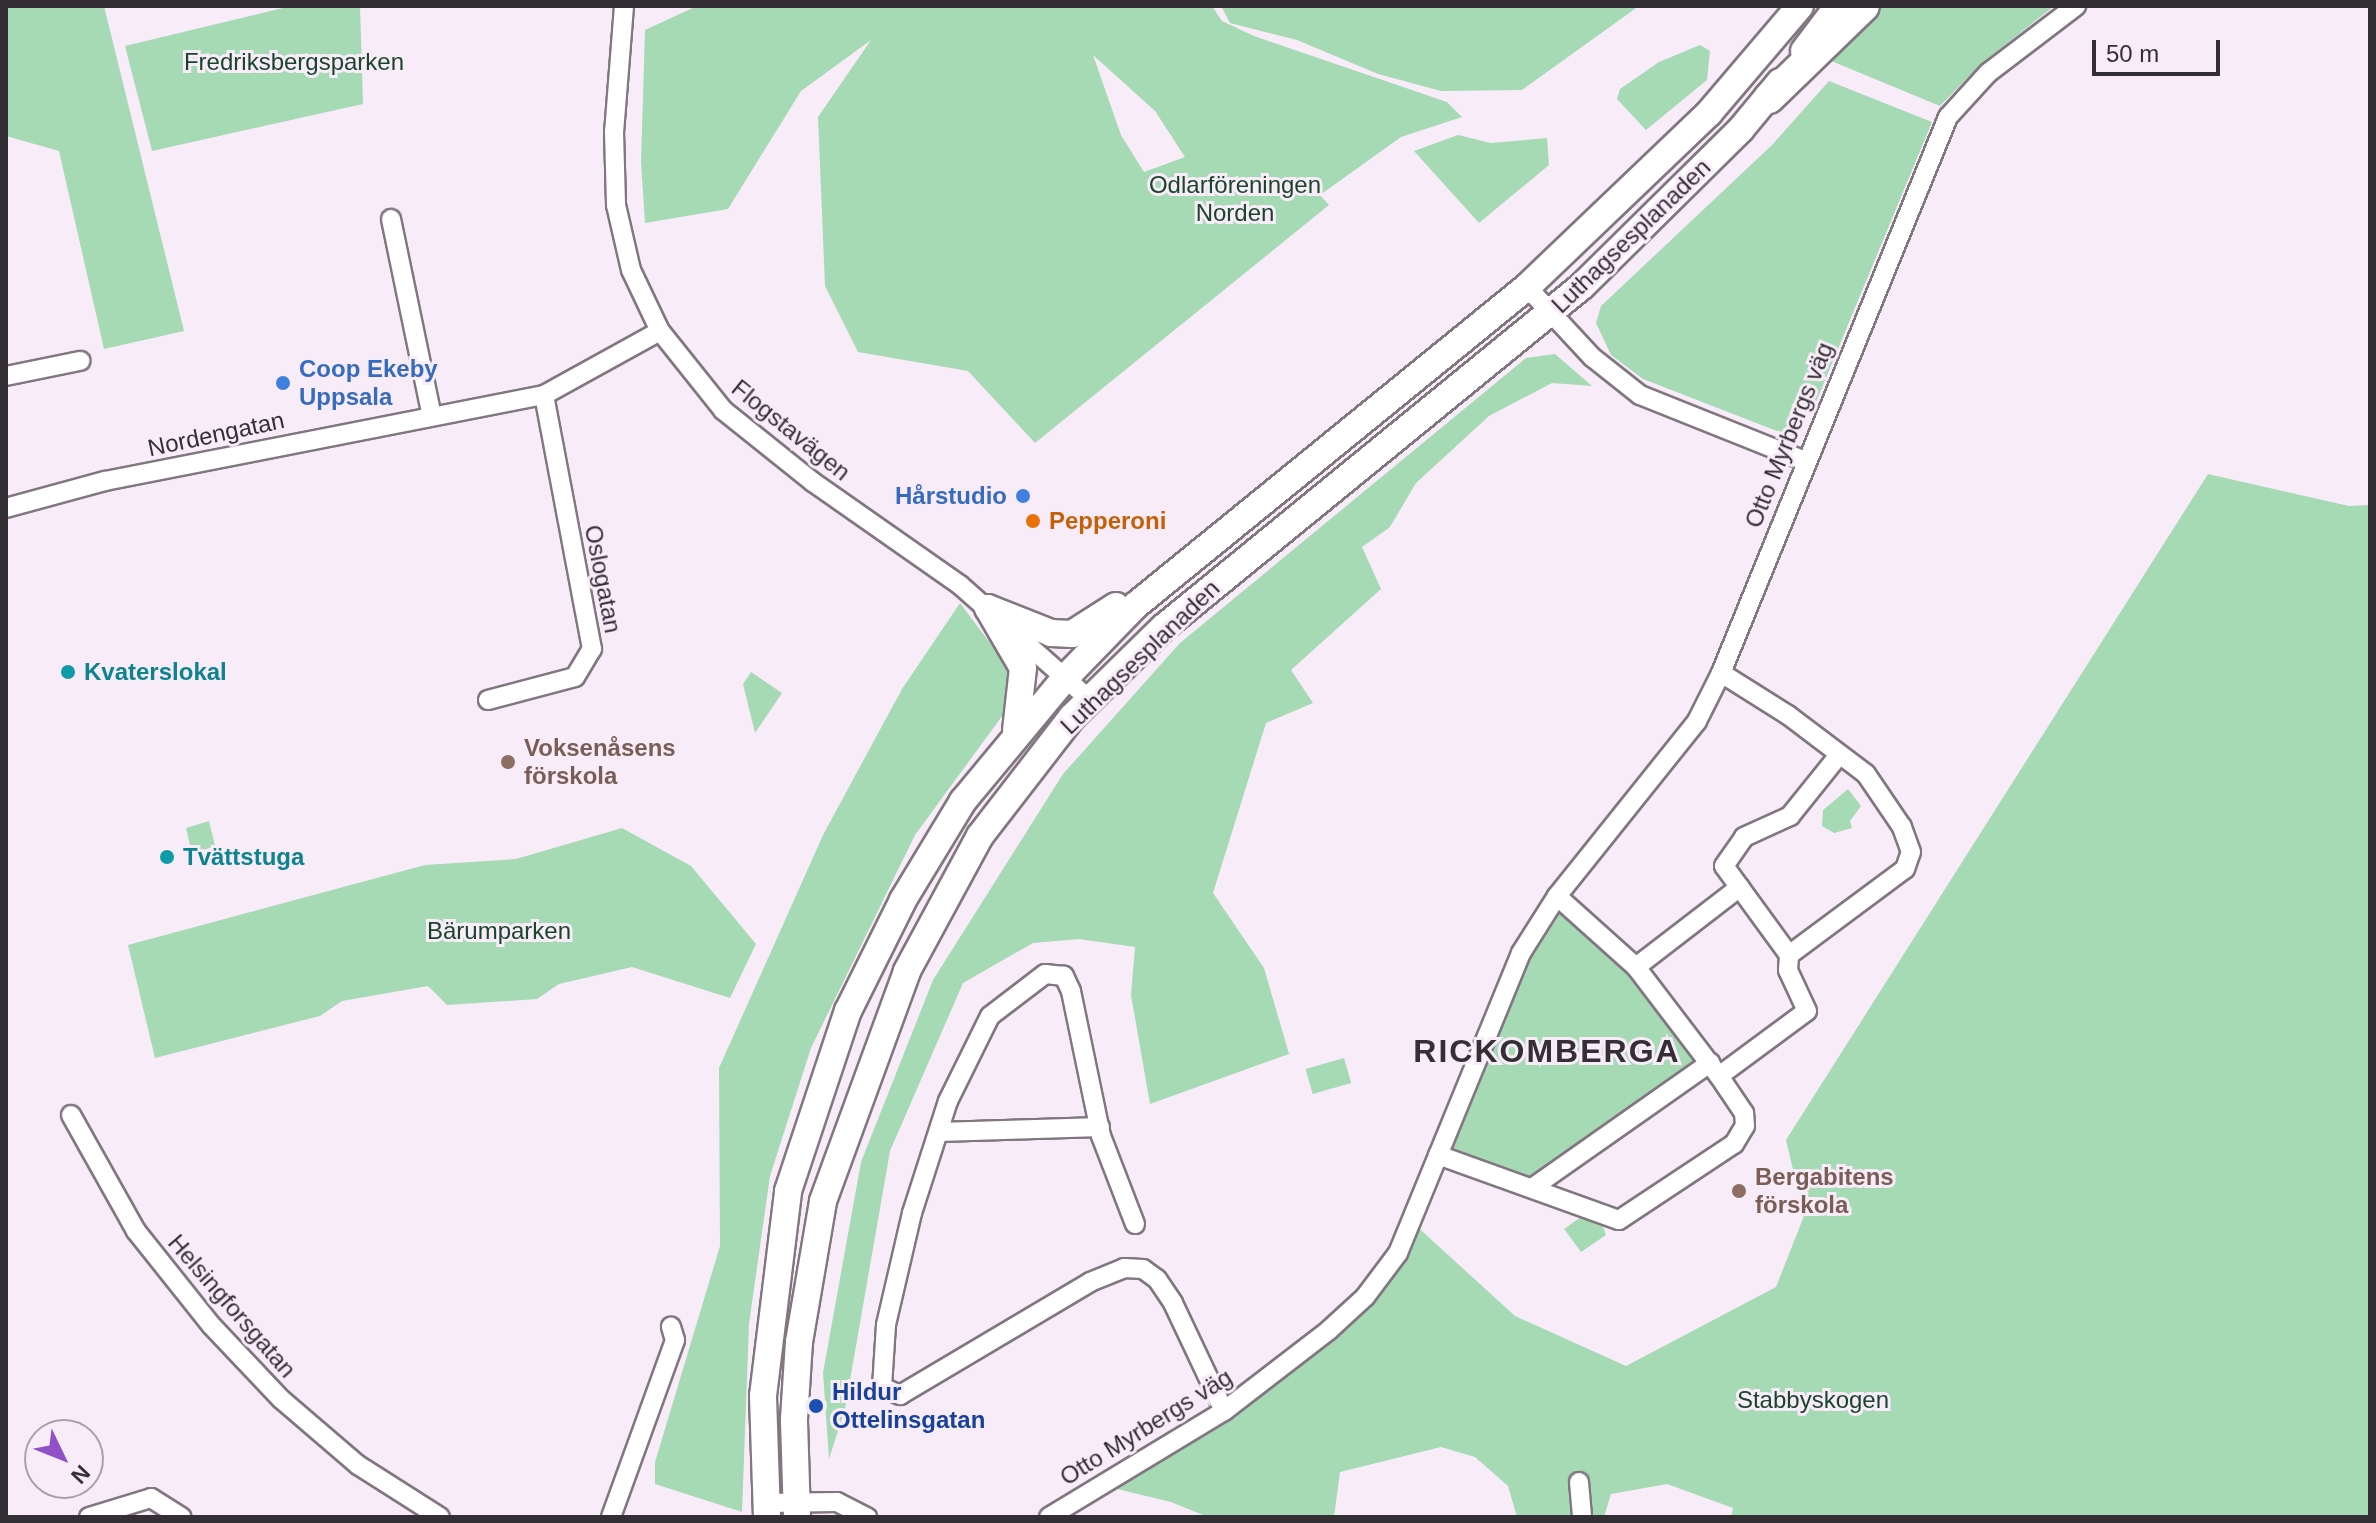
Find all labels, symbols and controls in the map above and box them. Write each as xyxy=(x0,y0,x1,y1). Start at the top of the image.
scale bar xyxy=(2096,24,2224,74)
text: 50 m xyxy=(2106,40,2159,67)
park label: Fredriksbergsparken xyxy=(184,48,404,76)
street label: Luthagsesplanaden xyxy=(1546,153,1716,319)
park label: Odlarföreningen Norden xyxy=(1149,171,1321,227)
street label: Otto Myrbergs väg xyxy=(1739,338,1839,532)
place label: Coop Ekeby Uppsala xyxy=(299,355,438,411)
street label: Flogstavägen xyxy=(726,373,856,487)
marker: Coop Ekeby Uppsala xyxy=(274,374,292,392)
street label: Nordengatan xyxy=(145,405,287,463)
place label: Hårstudio xyxy=(895,482,1007,510)
marker: Hårstudio xyxy=(1014,487,1032,505)
place label: Pepperoni xyxy=(1049,507,1166,535)
marker: Pepperoni xyxy=(1024,512,1042,530)
street label: Oslogatan xyxy=(578,523,628,635)
street label: Luthagsesplanaden xyxy=(1055,574,1225,740)
place label: Kvaterslokal xyxy=(84,658,227,686)
marker: Kvaterslokal xyxy=(59,663,77,681)
place label: Voksenåsens förskola xyxy=(524,734,676,790)
marker: Voksenåsens förskola xyxy=(499,753,517,771)
place label: Tvättstuga xyxy=(183,843,304,871)
marker: Tvättstuga xyxy=(158,848,176,866)
park label: Bärumparken xyxy=(427,917,571,945)
district label: RICKOMBERGA xyxy=(1413,1032,1681,1070)
place label: Bergabitens förskola xyxy=(1755,1163,1894,1219)
marker: Bergabitens förskola xyxy=(1730,1182,1748,1200)
street label: Helsingforsgatan xyxy=(162,1229,302,1383)
street label: Otto Myrbergs väg xyxy=(1055,1362,1237,1492)
place label: Hildur Ottelinsgatan xyxy=(832,1378,985,1434)
park label: Stabbyskogen xyxy=(1737,1386,1889,1414)
marker: Hildur Ottelinsgatan xyxy=(807,1397,825,1415)
north arrow xyxy=(24,1419,104,1499)
text: N xyxy=(66,1460,95,1489)

